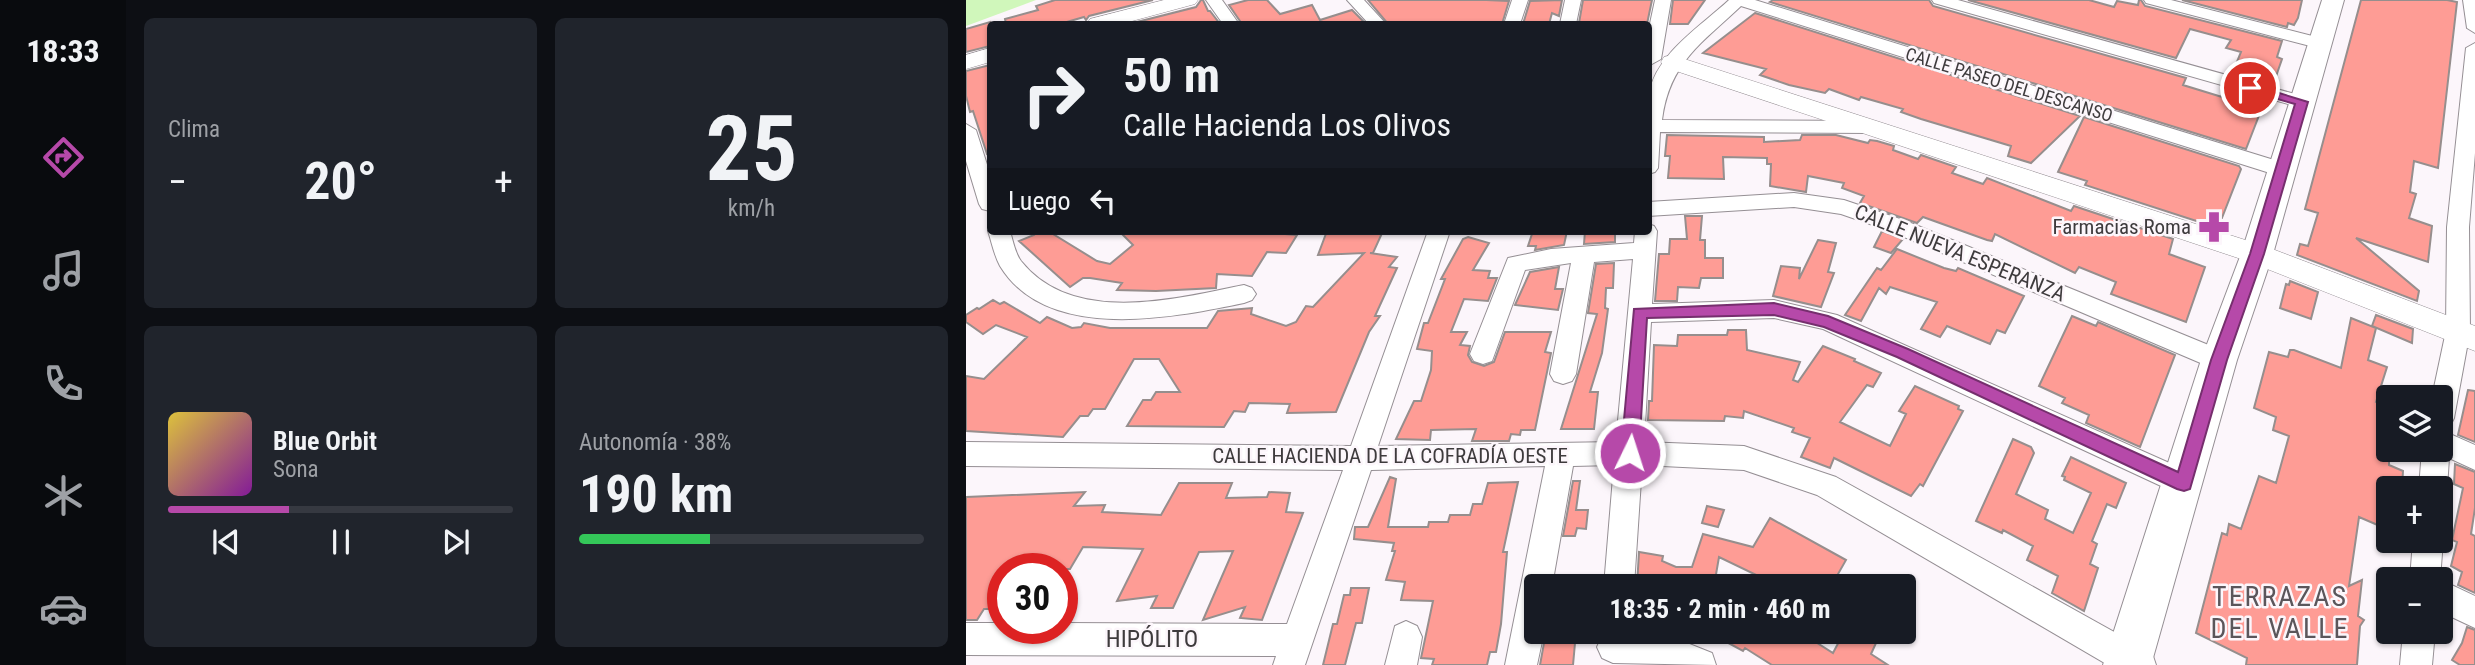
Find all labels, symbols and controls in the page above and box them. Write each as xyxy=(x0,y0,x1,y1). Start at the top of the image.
text: 18:33 xyxy=(26,32,100,70)
street label: CALLE PASEO DEL DESCANSO xyxy=(1903,43,2115,126)
text: 50 m xyxy=(1123,47,1220,104)
icon: right xyxy=(1008,49,1099,140)
pin xyxy=(2220,58,2280,118)
icon: arrive xyxy=(2231,69,2269,107)
text: 25 xyxy=(706,96,797,202)
text: Calle Hacienda Los Olivos xyxy=(1123,106,1451,144)
text: Clima xyxy=(168,116,220,143)
icon: directions xyxy=(39,133,88,182)
text: 20° xyxy=(304,151,377,212)
text: − xyxy=(168,160,187,204)
text: + xyxy=(494,160,513,204)
icon: left xyxy=(1084,182,1122,220)
text: Luego xyxy=(1008,186,1070,216)
text: km/h xyxy=(728,195,775,222)
street label: CALLE NUEVA ESPERANZA xyxy=(1851,200,2069,306)
pharmacy icon: Farmacias Roma xyxy=(2197,210,2231,244)
place label: Farmacias Roma xyxy=(2052,215,2191,239)
icon: music xyxy=(39,246,88,295)
icon: phone xyxy=(39,359,88,408)
map controls xyxy=(2376,385,2453,644)
button: layers xyxy=(2376,385,2453,462)
position arrow xyxy=(1593,416,1667,490)
text: Blue Orbit xyxy=(273,426,377,456)
text: Autonomía · 38% xyxy=(579,429,731,456)
street label: CALLE HACIENDA DE LA COFRADÍA OESTE xyxy=(1212,444,1568,468)
text: Sona xyxy=(273,456,319,483)
text: 190 km xyxy=(579,464,733,525)
icon: climate xyxy=(39,471,88,520)
button: + xyxy=(2376,476,2453,553)
icon: previous xyxy=(207,523,245,561)
icon: pause xyxy=(322,523,360,561)
icon: next xyxy=(437,523,475,561)
speed limit sign: 30 xyxy=(987,553,1078,644)
button: − xyxy=(2376,567,2453,644)
district label: TERRAZAS DEL VALLE xyxy=(2210,580,2350,645)
icon: car xyxy=(39,584,88,633)
text: 18:35 · 2 min · 460 m xyxy=(1610,594,1830,624)
street label: HIPÓLITO xyxy=(1106,625,1198,653)

